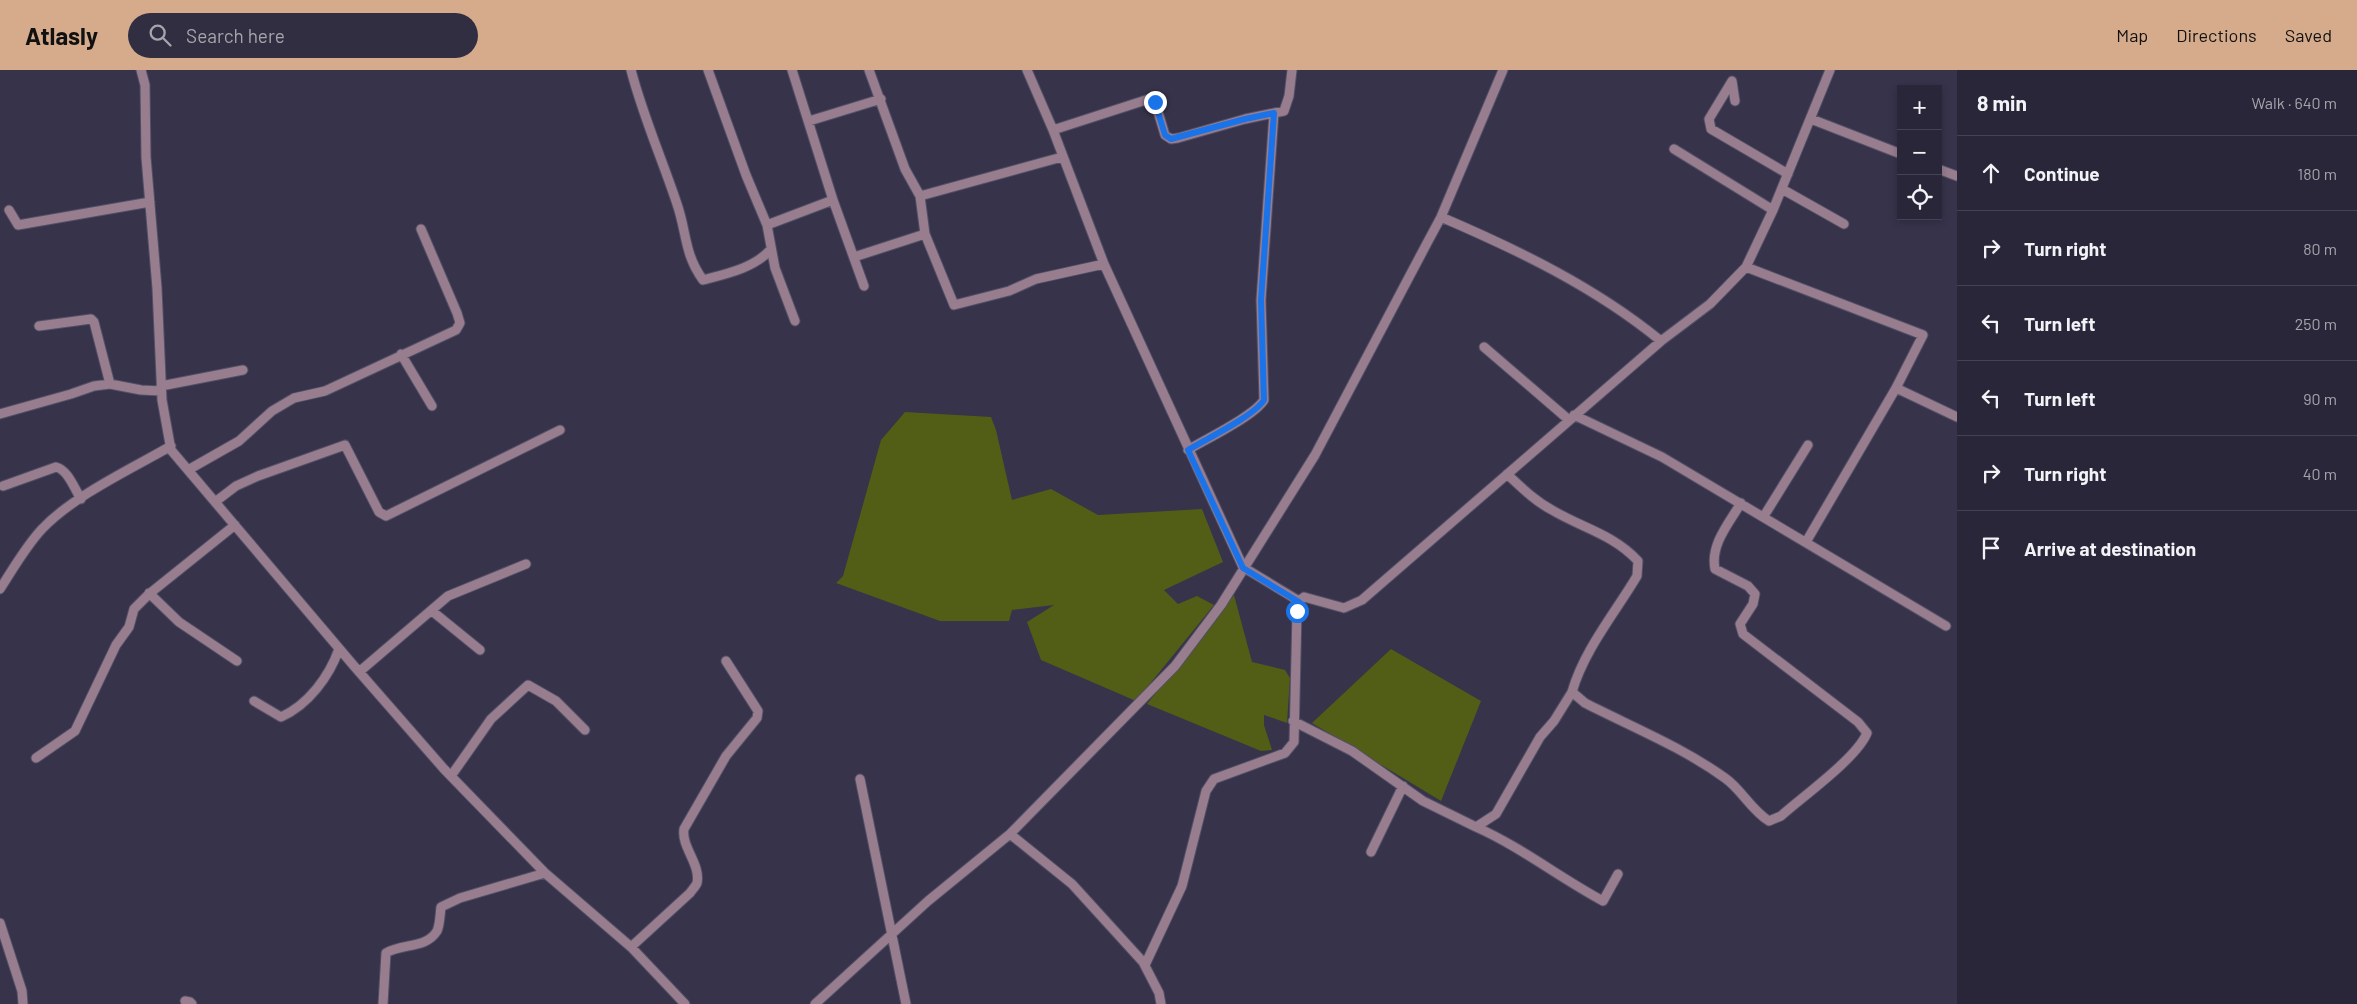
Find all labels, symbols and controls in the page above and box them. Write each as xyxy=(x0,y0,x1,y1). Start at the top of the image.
search box xyxy=(128,13,478,58)
text: Atlasly xyxy=(25,21,98,50)
icon: search xyxy=(146,21,174,49)
text: Search here xyxy=(186,24,285,47)
text: Map xyxy=(2116,24,2148,46)
text: Directions xyxy=(2176,24,2257,46)
text: Saved xyxy=(2285,24,2332,46)
map controls xyxy=(1897,85,1942,220)
button: + xyxy=(1897,85,1942,130)
text: 8 min xyxy=(1977,90,2027,115)
route end xyxy=(1144,91,1167,114)
text: Walk · 640 m xyxy=(2252,93,2337,112)
button: − xyxy=(1897,130,1942,175)
icon: ahead xyxy=(1977,159,2005,187)
text: Continue xyxy=(2024,162,2100,185)
text: 180 m xyxy=(2298,164,2337,183)
button: locate xyxy=(1897,175,1942,220)
icon: right xyxy=(1977,234,2005,262)
text: Turn right xyxy=(2024,237,2106,260)
text: 80 m xyxy=(2303,239,2337,258)
icon: left xyxy=(1977,309,2005,337)
text: Turn left xyxy=(2024,312,2095,335)
text: 250 m xyxy=(2295,314,2337,333)
icon: left xyxy=(1977,384,2005,412)
text: Turn left xyxy=(2024,387,2095,410)
text: 90 m xyxy=(2303,389,2337,408)
icon: right xyxy=(1977,459,2005,487)
text: Turn right xyxy=(2024,462,2106,485)
text: 40 m xyxy=(2303,464,2337,483)
icon: arrive xyxy=(1977,534,2005,562)
text: Arrive at destination xyxy=(2024,537,2196,560)
route start xyxy=(1286,600,1309,623)

